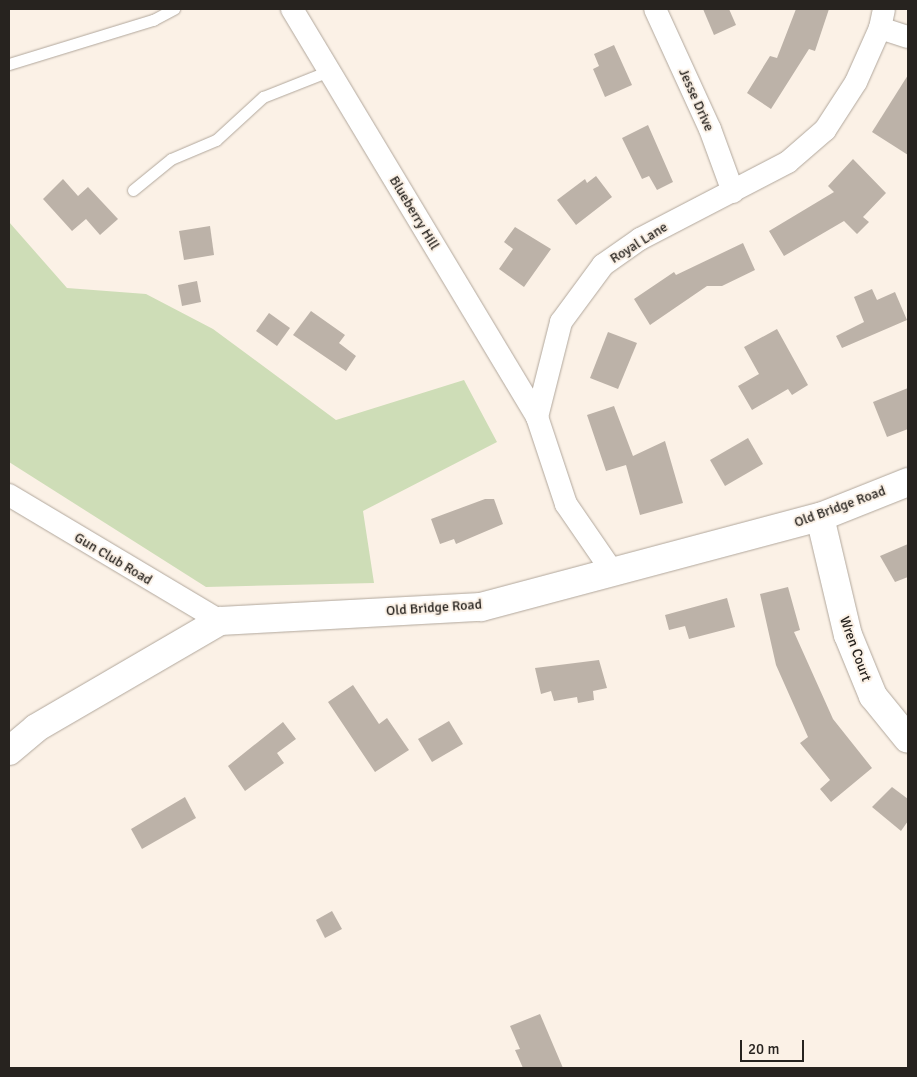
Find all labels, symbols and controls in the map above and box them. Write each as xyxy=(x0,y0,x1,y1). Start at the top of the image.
street label: Jesse Drive xyxy=(675,66,717,134)
street label: Blueberry Hill xyxy=(385,173,443,253)
street label: Royal Lane xyxy=(607,219,671,267)
street label: Old Bridge Road xyxy=(792,483,888,531)
street label: Gun Club Road xyxy=(71,529,155,589)
street label: Old Bridge Road xyxy=(386,596,482,620)
street label: Wren Court xyxy=(835,614,875,684)
scale bar xyxy=(742,1030,806,1062)
text: 20 m xyxy=(748,1040,779,1058)

